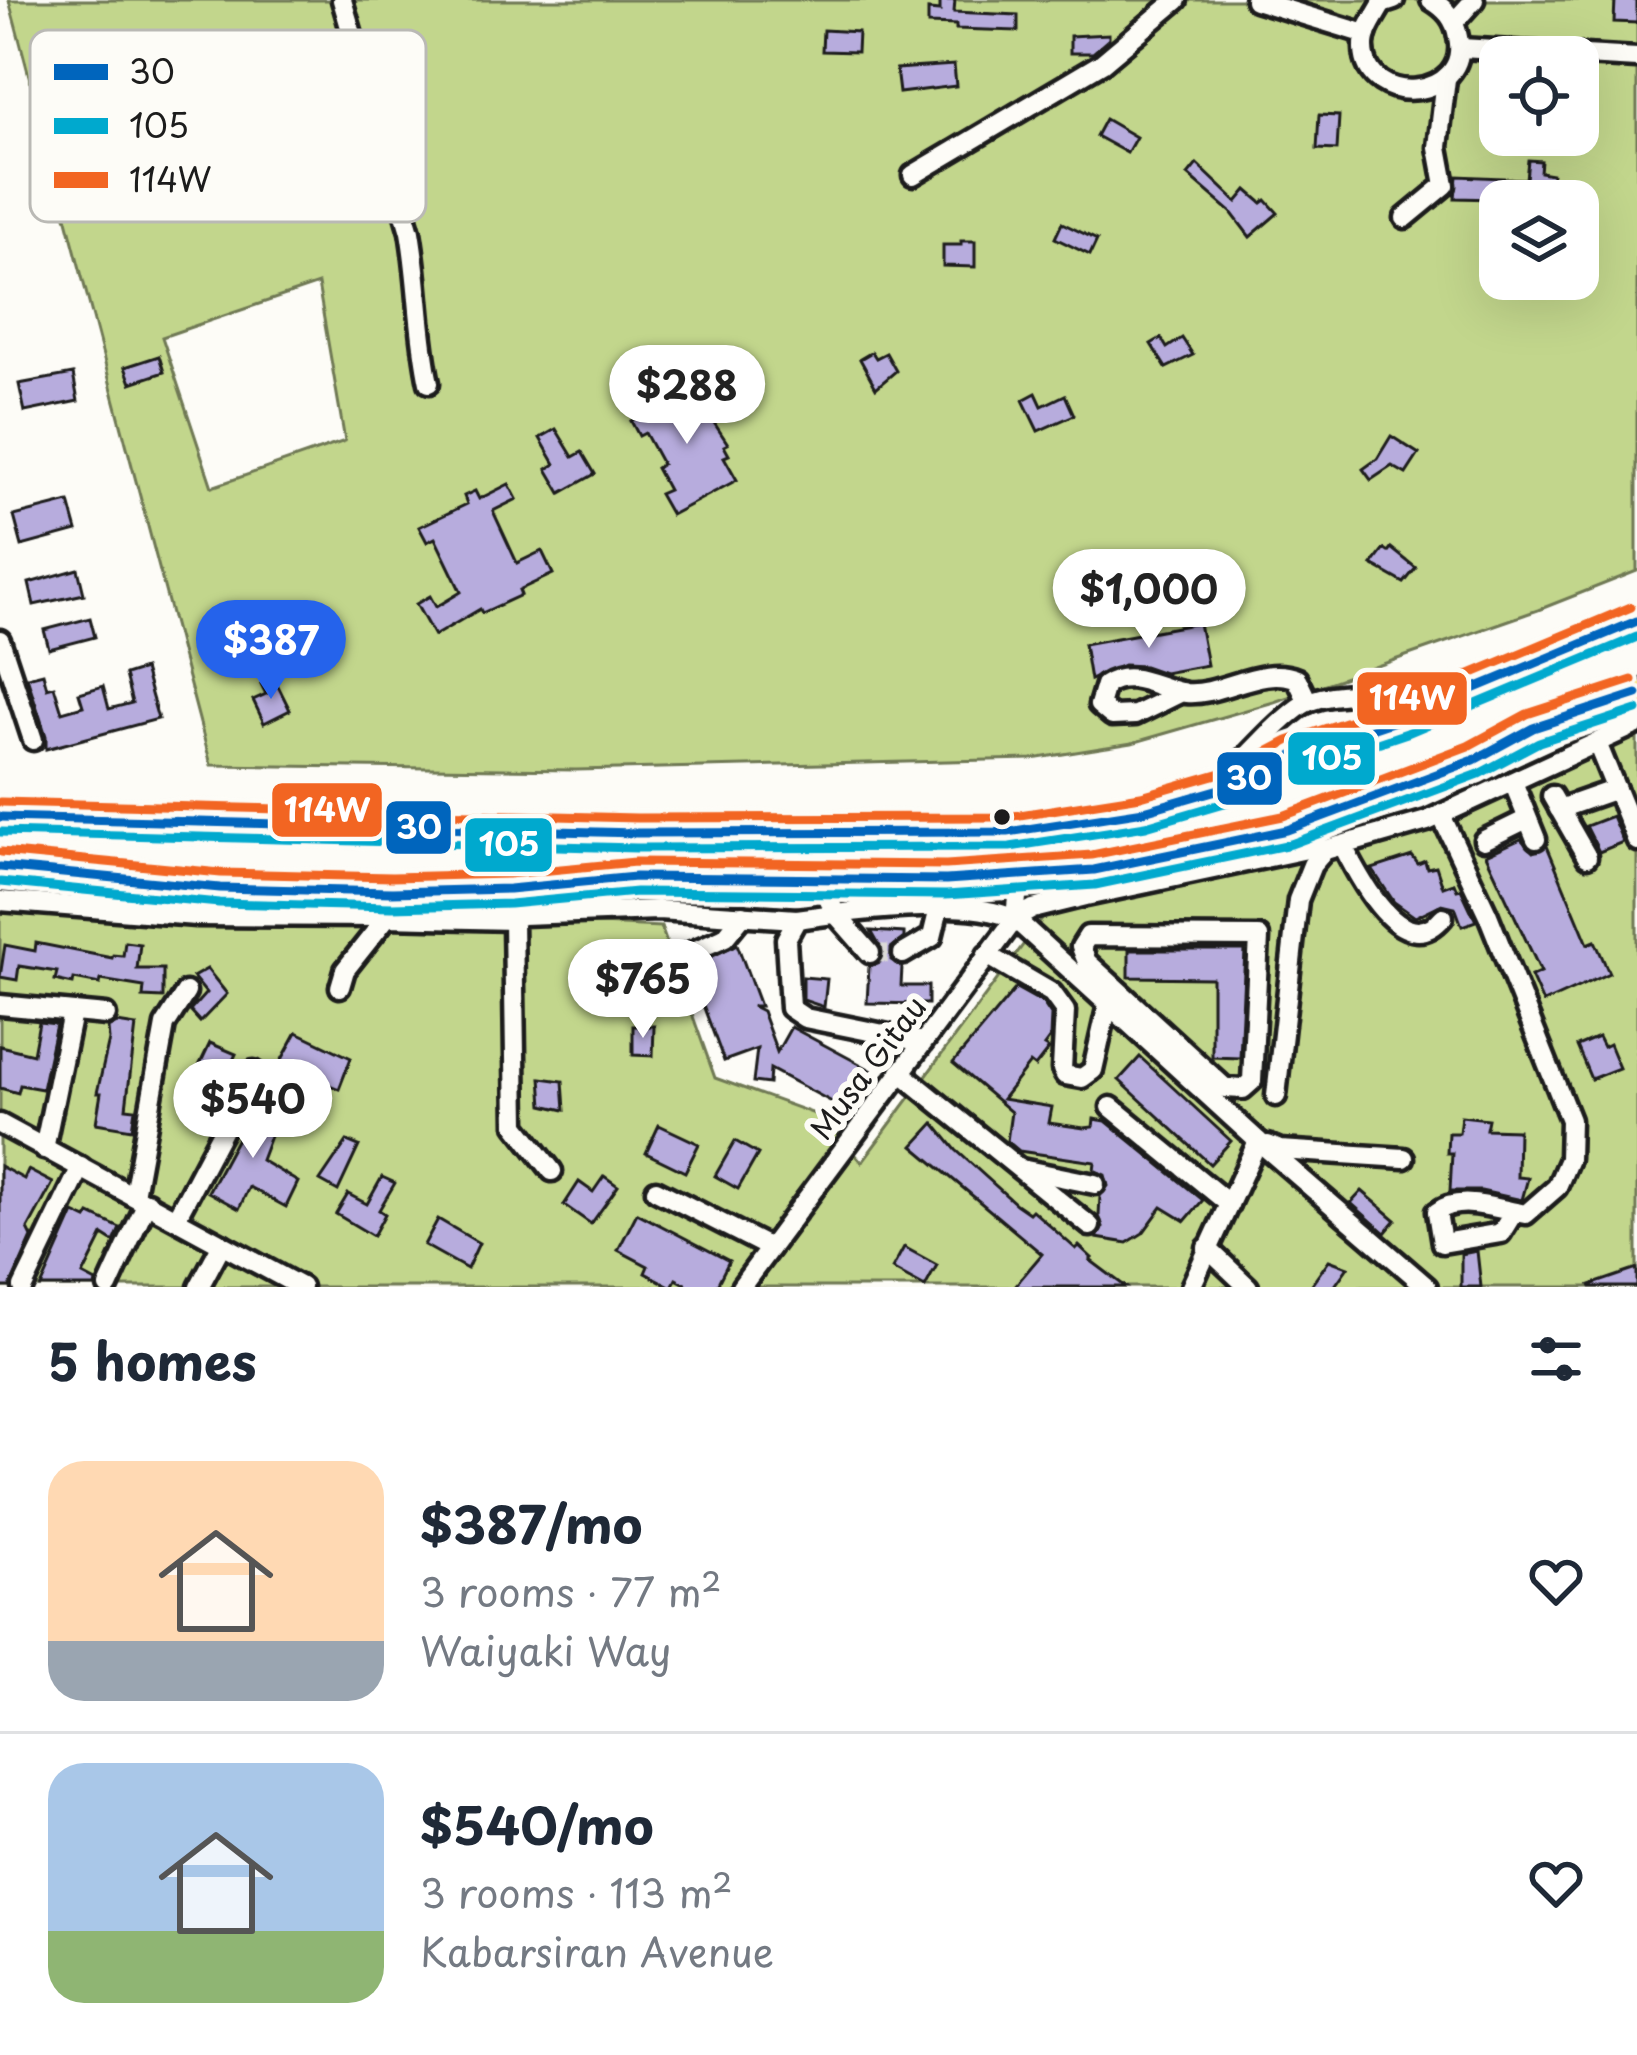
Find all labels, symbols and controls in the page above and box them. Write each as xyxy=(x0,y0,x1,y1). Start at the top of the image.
legend xyxy=(30,30,426,222)
map controls xyxy=(1479,36,1599,300)
button: locate xyxy=(1479,36,1599,156)
text: 30 xyxy=(129,45,175,95)
text: 105 xyxy=(129,99,189,149)
text: 114W xyxy=(129,153,212,203)
button: layers xyxy=(1479,180,1599,300)
pin: $288 xyxy=(616,345,758,447)
text: $288 xyxy=(636,354,738,413)
pin: $1,000 xyxy=(1051,549,1247,651)
text: $1,000 xyxy=(1080,558,1218,617)
pin: $387 xyxy=(200,600,342,702)
text: $387 xyxy=(223,609,319,668)
line badge: 114W xyxy=(1355,670,1469,727)
text: 114W xyxy=(1369,671,1456,721)
line badge: 105 xyxy=(1286,730,1377,787)
text: 105 xyxy=(1301,731,1363,781)
line badge: 30 xyxy=(1215,750,1284,807)
text: 30 xyxy=(1226,751,1272,801)
line badge: 114W xyxy=(270,781,384,839)
text: 114W xyxy=(284,783,371,833)
line badge: 30 xyxy=(384,799,453,856)
text: 30 xyxy=(396,800,442,850)
unlabelled marker xyxy=(991,806,1013,828)
line badge: 105 xyxy=(463,816,554,874)
text: 105 xyxy=(478,817,540,867)
pin: $765 xyxy=(572,939,714,1041)
text: $765 xyxy=(595,948,691,1007)
street label: Musa Gitau xyxy=(798,986,936,1148)
pin: $540 xyxy=(182,1059,324,1161)
text: $540 xyxy=(200,1068,306,1127)
text: 5 homes xyxy=(48,1321,257,1398)
icon: filters xyxy=(1523,1326,1589,1392)
text: $387/mo xyxy=(420,1484,643,1561)
icon: home xyxy=(144,1509,288,1653)
icon: heart xyxy=(1523,1548,1589,1614)
text: 3 rooms · 77 m² xyxy=(420,1561,722,1620)
text: Waiyaki Way xyxy=(420,1620,671,1679)
text: $540/mo xyxy=(420,1785,654,1862)
icon: home xyxy=(144,1811,288,1955)
icon: heart xyxy=(1523,1850,1589,1916)
text: 3 rooms · 113 m² xyxy=(420,1862,733,1921)
text: Kabarsiran Avenue xyxy=(420,1921,774,1980)

